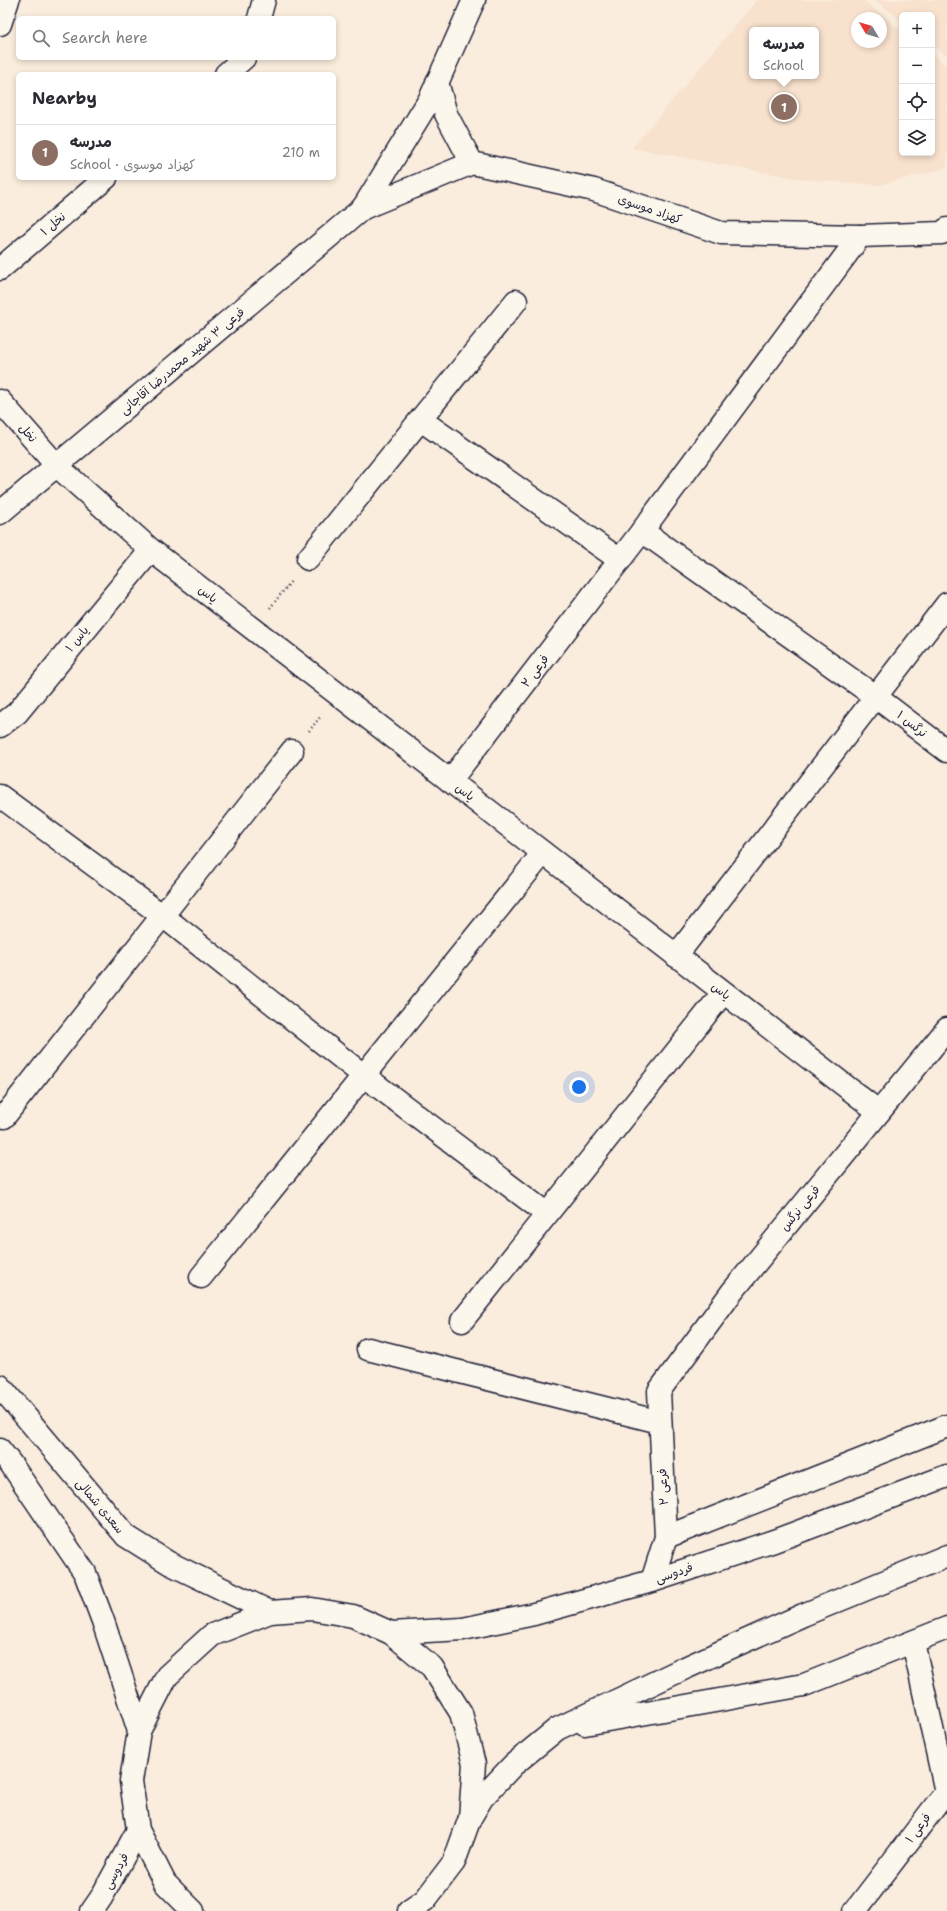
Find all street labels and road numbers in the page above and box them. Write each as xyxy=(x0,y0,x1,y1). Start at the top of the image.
street label: کهزاد موسوی xyxy=(616,191,684,227)
street label: نخل ۱ xyxy=(37,209,69,239)
street label: فرعی ۳ شهید محمدرضا آقاجانی xyxy=(116,304,248,418)
street label: نخل xyxy=(15,420,41,446)
street label: یاس xyxy=(195,581,221,607)
street label: یاس ۱ xyxy=(62,623,92,655)
street label: فرعی ۲ xyxy=(517,651,553,691)
street label: نرگس ۱ xyxy=(894,707,930,741)
street label: یاس xyxy=(452,779,478,805)
street label: یاس xyxy=(708,979,734,1003)
street label: فرعی نرگس xyxy=(777,1182,823,1234)
street label: فرعی ۲ xyxy=(654,1468,672,1506)
street label: سعدی شمالی xyxy=(72,1475,128,1537)
street label: فردوسی xyxy=(653,1559,695,1587)
street label: فرعی ۱ xyxy=(902,1810,934,1846)
street label: فردوسی xyxy=(100,1850,132,1892)

